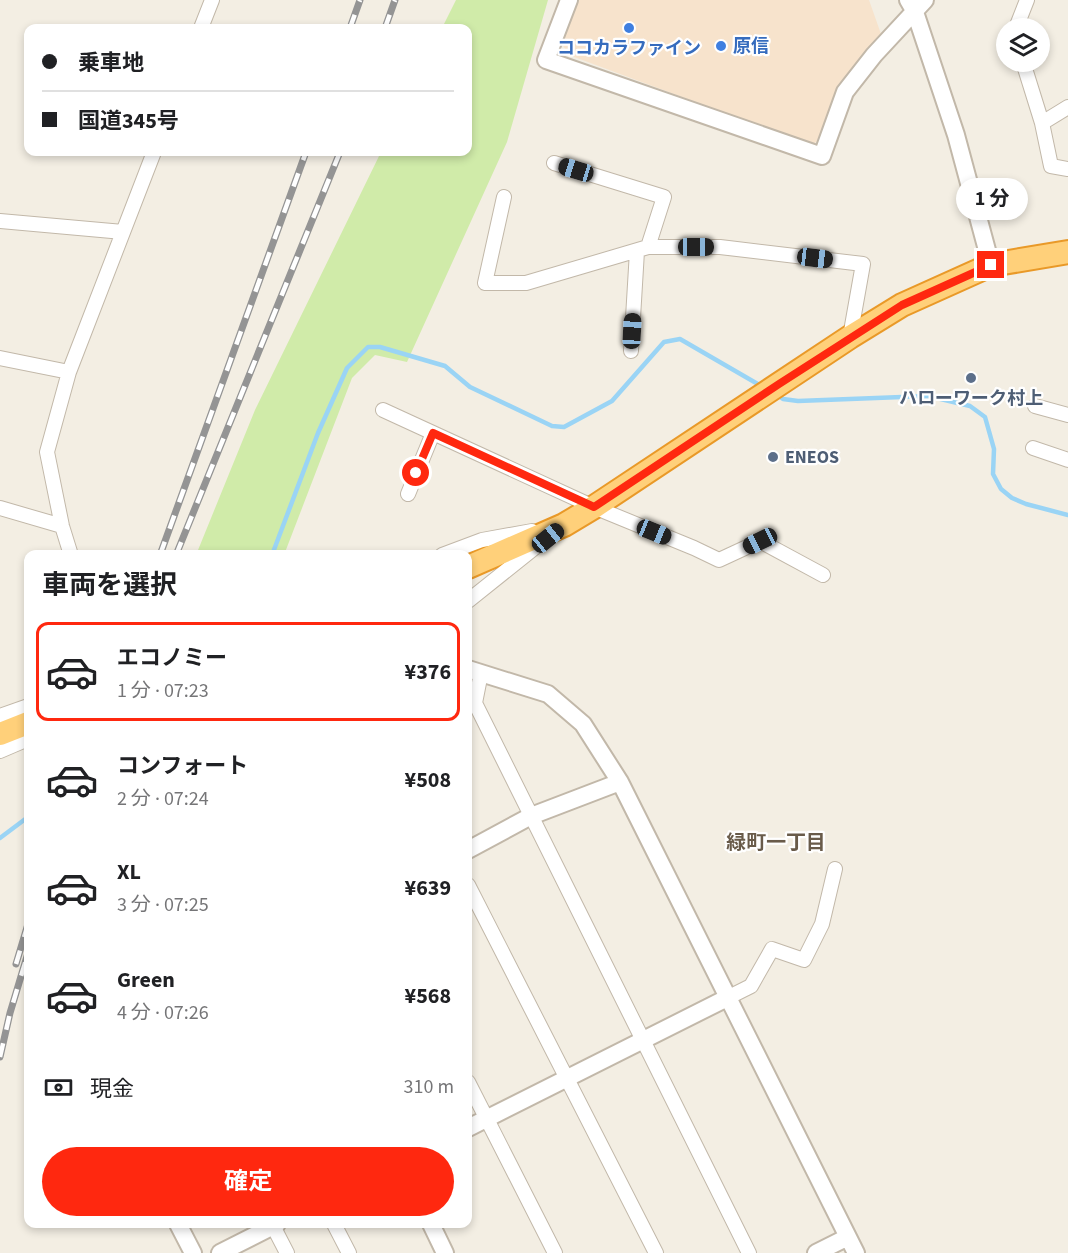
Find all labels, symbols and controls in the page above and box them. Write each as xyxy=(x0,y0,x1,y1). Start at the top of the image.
map controls xyxy=(996,18,1050,72)
button: layers xyxy=(996,18,1050,72)
marker: ココカラファイン xyxy=(622,21,636,35)
place label: 原信 xyxy=(733,34,769,59)
place label: ココカラファイン xyxy=(557,36,701,61)
marker: 原信 xyxy=(714,39,728,53)
text: 乗車地 xyxy=(78,47,144,79)
text: 国道345号 xyxy=(78,105,179,137)
car xyxy=(556,156,596,184)
callout: 1 分 xyxy=(955,178,1027,220)
text: 1 分 xyxy=(975,185,1009,213)
car xyxy=(678,238,714,256)
car xyxy=(796,247,834,269)
route end xyxy=(977,251,1004,278)
car xyxy=(622,313,642,349)
marker: ハローワーク村上 xyxy=(964,371,978,385)
place label: ハローワーク村上 xyxy=(899,386,1043,411)
place label: ENEOS xyxy=(785,445,839,470)
marker: ENEOS xyxy=(766,450,780,464)
route start xyxy=(402,459,429,486)
car xyxy=(634,517,674,547)
car xyxy=(528,520,568,556)
car xyxy=(740,525,780,557)
text: 車両を選択 xyxy=(42,566,177,605)
text: エコノミー xyxy=(117,642,227,674)
icon: car xyxy=(45,645,99,699)
text: ¥376 xyxy=(405,656,451,688)
text: 1 分 · 07:23 xyxy=(117,677,209,705)
text: コンフォート xyxy=(117,750,248,782)
icon: car xyxy=(45,753,99,807)
text: ¥508 xyxy=(405,764,451,796)
text: 2 分 · 07:24 xyxy=(117,785,209,813)
district label: 緑町一丁目 xyxy=(726,829,826,857)
text: XL xyxy=(117,856,141,888)
icon: car xyxy=(45,861,99,915)
text: ¥639 xyxy=(405,872,451,904)
text: 3 分 · 07:25 xyxy=(117,891,209,919)
text: Green xyxy=(117,964,175,996)
icon: car xyxy=(45,969,99,1023)
text: ¥568 xyxy=(405,980,451,1012)
text: 4 分 · 07:26 xyxy=(117,999,209,1027)
icon: cash xyxy=(42,1071,75,1104)
text: 現金 xyxy=(90,1073,134,1105)
text: 310 m xyxy=(404,1073,454,1101)
button: 確定 xyxy=(42,1147,454,1216)

